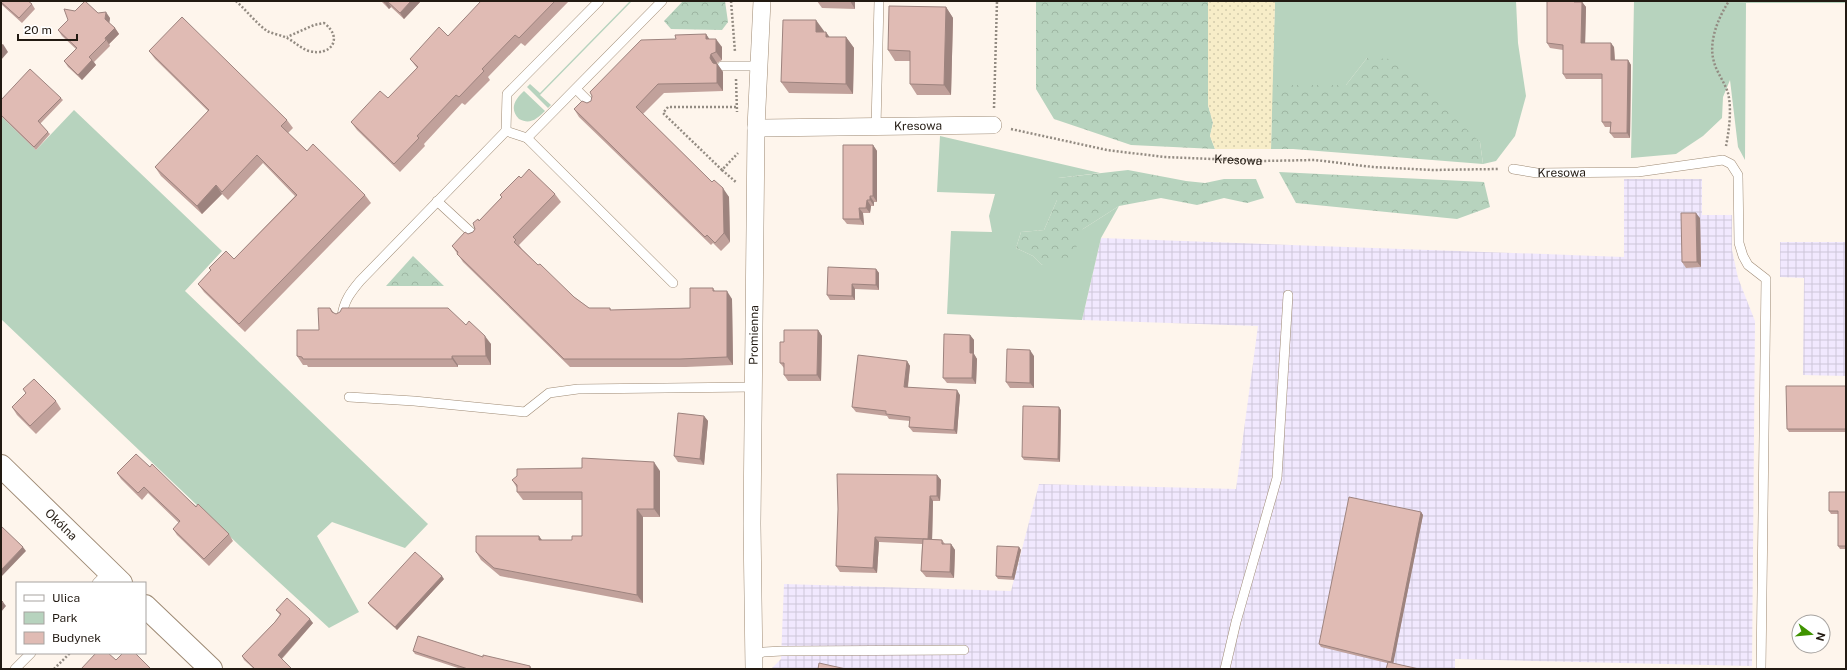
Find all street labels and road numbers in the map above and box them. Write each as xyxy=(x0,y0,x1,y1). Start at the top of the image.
street label: Kresowa xyxy=(894,119,942,133)
street label: Kresowa xyxy=(1214,152,1263,168)
street label: Kresowa xyxy=(1537,166,1586,180)
street label: Promienna xyxy=(747,305,761,365)
street label: Okólna xyxy=(42,506,80,543)

